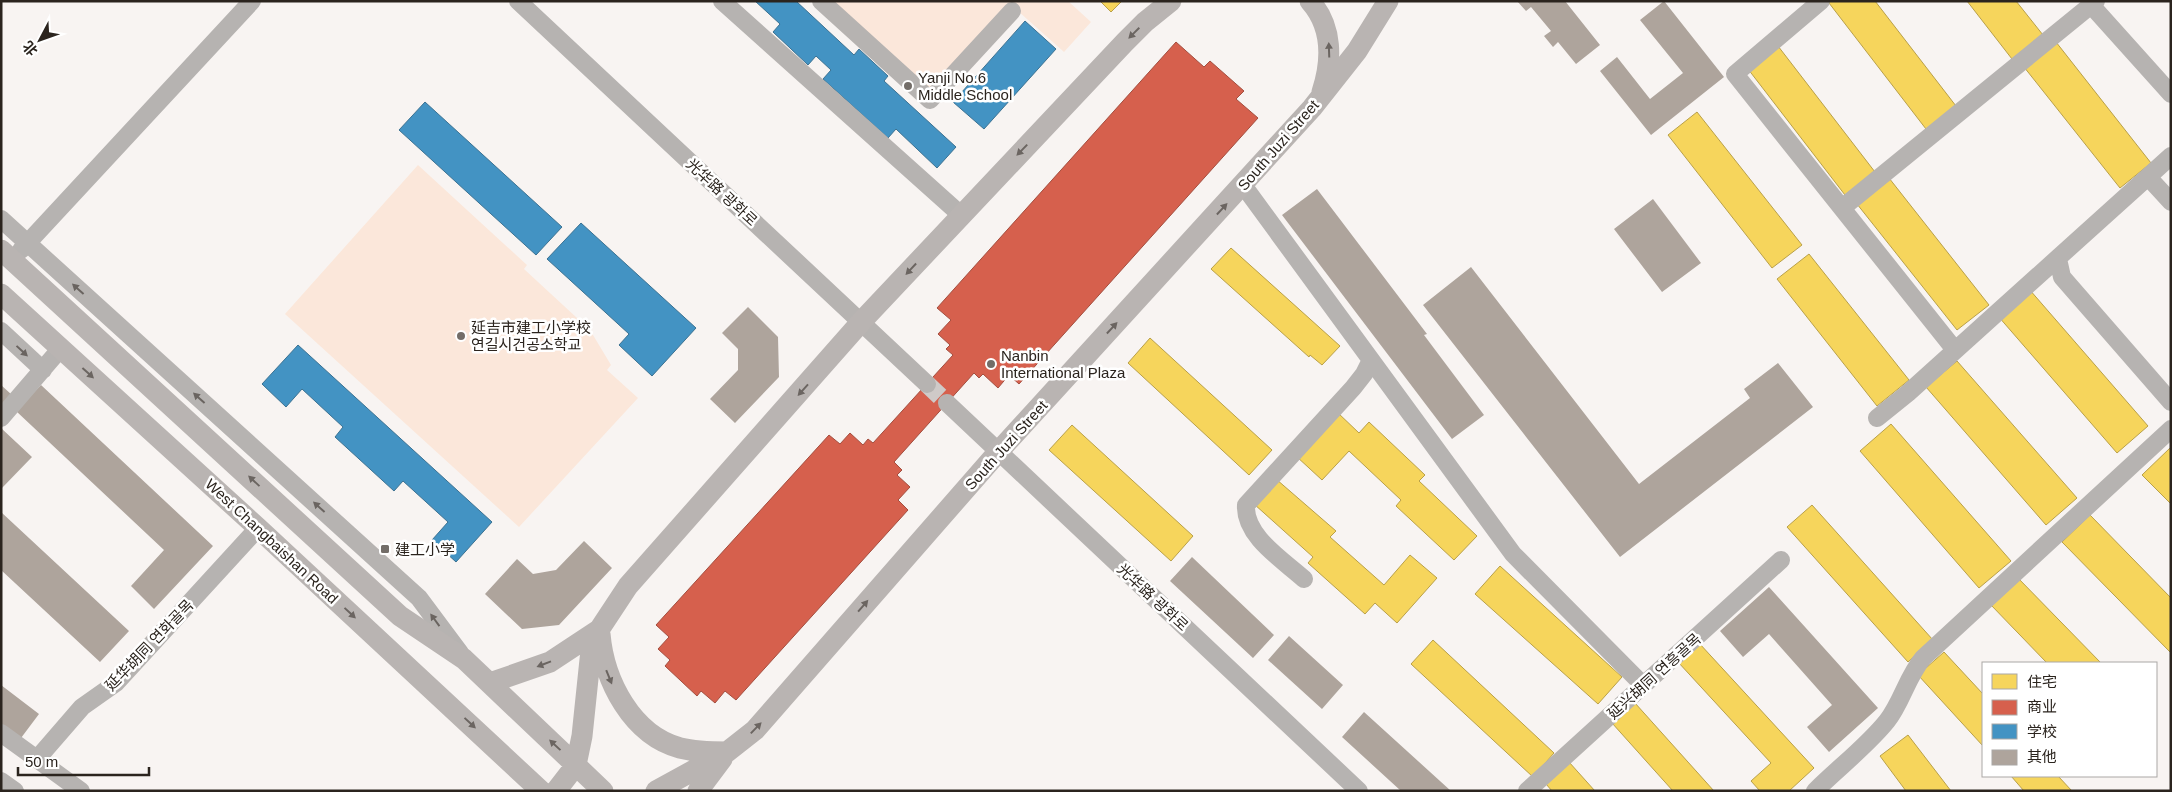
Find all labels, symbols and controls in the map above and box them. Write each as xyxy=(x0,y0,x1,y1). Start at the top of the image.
north arrow xyxy=(15,15,65,65)
one-way arrow xyxy=(1128,26,1140,38)
text: 北 xyxy=(20,38,41,59)
one-way arrow xyxy=(1324,41,1332,57)
place label: Yanji No.6 Middle School xyxy=(918,69,1012,103)
marker: Yanji No.6 Middle School xyxy=(902,80,914,92)
street label: South Juzi Street xyxy=(1234,96,1322,194)
one-way arrow xyxy=(1016,144,1028,156)
street label: 光华路 광화로 xyxy=(683,155,761,229)
one-way arrow xyxy=(1216,202,1227,215)
one-way arrow xyxy=(905,262,917,274)
one-way arrow xyxy=(73,283,85,295)
place label: 延吉市建工小学校 연길시건공소학교 xyxy=(471,319,591,353)
one-way arrow xyxy=(1106,322,1117,335)
marker: 延吉市建工小学校 연길시건공소학교 xyxy=(455,330,467,342)
one-way arrow xyxy=(16,345,28,357)
place label: Nanbin International Plaza xyxy=(1001,347,1126,381)
marker: Nanbin International Plaza xyxy=(985,358,997,370)
one-way arrow xyxy=(82,367,94,379)
one-way arrow xyxy=(797,383,808,396)
one-way arrow xyxy=(193,392,205,404)
street label: South Juzi Street xyxy=(961,396,1051,493)
street label: West Changbaishan Road xyxy=(202,475,342,607)
one-way arrow xyxy=(248,475,260,487)
one-way arrow xyxy=(313,501,325,513)
place label: 建工小学 xyxy=(395,541,455,558)
marker: 建工小学 xyxy=(379,543,391,555)
street label: 光华路 광화로 xyxy=(1114,560,1192,634)
street label: 延华胡同 연화골목 xyxy=(101,596,197,694)
one-way arrow xyxy=(857,600,869,612)
one-way arrow xyxy=(344,607,356,619)
one-way arrow xyxy=(430,614,441,627)
street label: 延兴胡同 연흥골목 xyxy=(1604,630,1704,722)
one-way arrow xyxy=(536,660,551,668)
legend xyxy=(1982,662,2157,777)
one-way arrow xyxy=(606,669,614,684)
text: 住宅 xyxy=(2027,673,2057,690)
text: 商业 xyxy=(2027,698,2057,715)
one-way arrow xyxy=(463,717,475,729)
one-way arrow xyxy=(749,722,761,734)
text: 学校 xyxy=(2027,723,2057,740)
one-way arrow xyxy=(550,739,562,751)
scale bar xyxy=(18,744,149,776)
text: 其他 xyxy=(2027,748,2057,765)
text: 50 m xyxy=(25,753,58,770)

